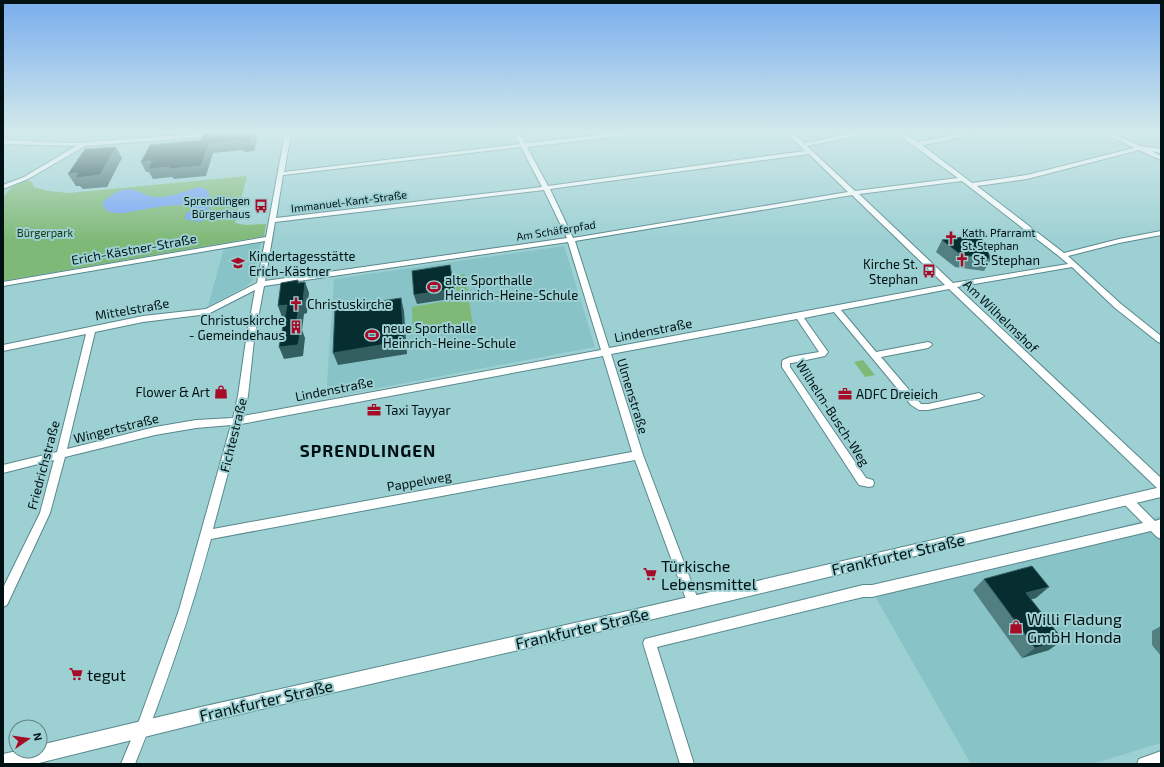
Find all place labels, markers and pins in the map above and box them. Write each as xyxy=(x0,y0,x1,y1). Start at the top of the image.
place label: Sprendlingen Bürgerhaus xyxy=(184,194,250,220)
bus stop icon: Sprendlingen Bürgerhaus xyxy=(253,198,269,214)
place label: Kath. Pfarramt St. Stephan xyxy=(962,226,1036,252)
church icon: Kath. Pfarramt St. Stephan xyxy=(943,230,959,246)
place label: Kindertagesstätte Erich-Kästner xyxy=(249,248,356,279)
church icon: St. Stephan xyxy=(954,252,970,268)
place label: St. Stephan xyxy=(973,252,1040,268)
school or university icon: Kindertagesstätte Erich-Kästner xyxy=(230,255,246,271)
place label: Kirche St. Stephan xyxy=(863,256,918,287)
bus stop icon: Kirche St. Stephan xyxy=(921,263,937,279)
place label: alte Sporthalle Heinrich-Heine-Schule xyxy=(445,272,578,303)
sports icon: alte Sporthalle Heinrich-Heine-Schule xyxy=(426,279,442,295)
church icon: Christuskirche xyxy=(288,296,304,312)
place label: Christuskirche xyxy=(307,296,392,312)
place label: Christuskirche - Gemeindehaus xyxy=(189,312,285,343)
building icon: Christuskirche - Gemeindehaus xyxy=(288,319,304,335)
place label: neue Sporthalle Heinrich-Heine-Schule xyxy=(383,320,516,351)
sports icon: neue Sporthalle Heinrich-Heine-Schule xyxy=(364,327,380,343)
place label: Flower & Art xyxy=(135,384,210,400)
shop icon: Flower & Art xyxy=(213,384,229,400)
office icon: ADFC Dreieich xyxy=(837,386,853,402)
place label: ADFC Dreieich xyxy=(856,386,938,402)
office icon: Taxi Tayyar xyxy=(366,402,382,418)
place label: Taxi Tayyar xyxy=(385,402,451,418)
place label: Türkische Lebensmittel xyxy=(661,556,757,593)
supermarket icon: Türkische Lebensmittel xyxy=(642,566,658,582)
place label: Willi Fladung GmbH Honda xyxy=(1027,609,1122,646)
shop icon: Willi Fladung GmbH Honda xyxy=(1008,619,1024,635)
place label: tegut xyxy=(87,665,126,684)
supermarket icon: tegut xyxy=(68,666,84,682)

